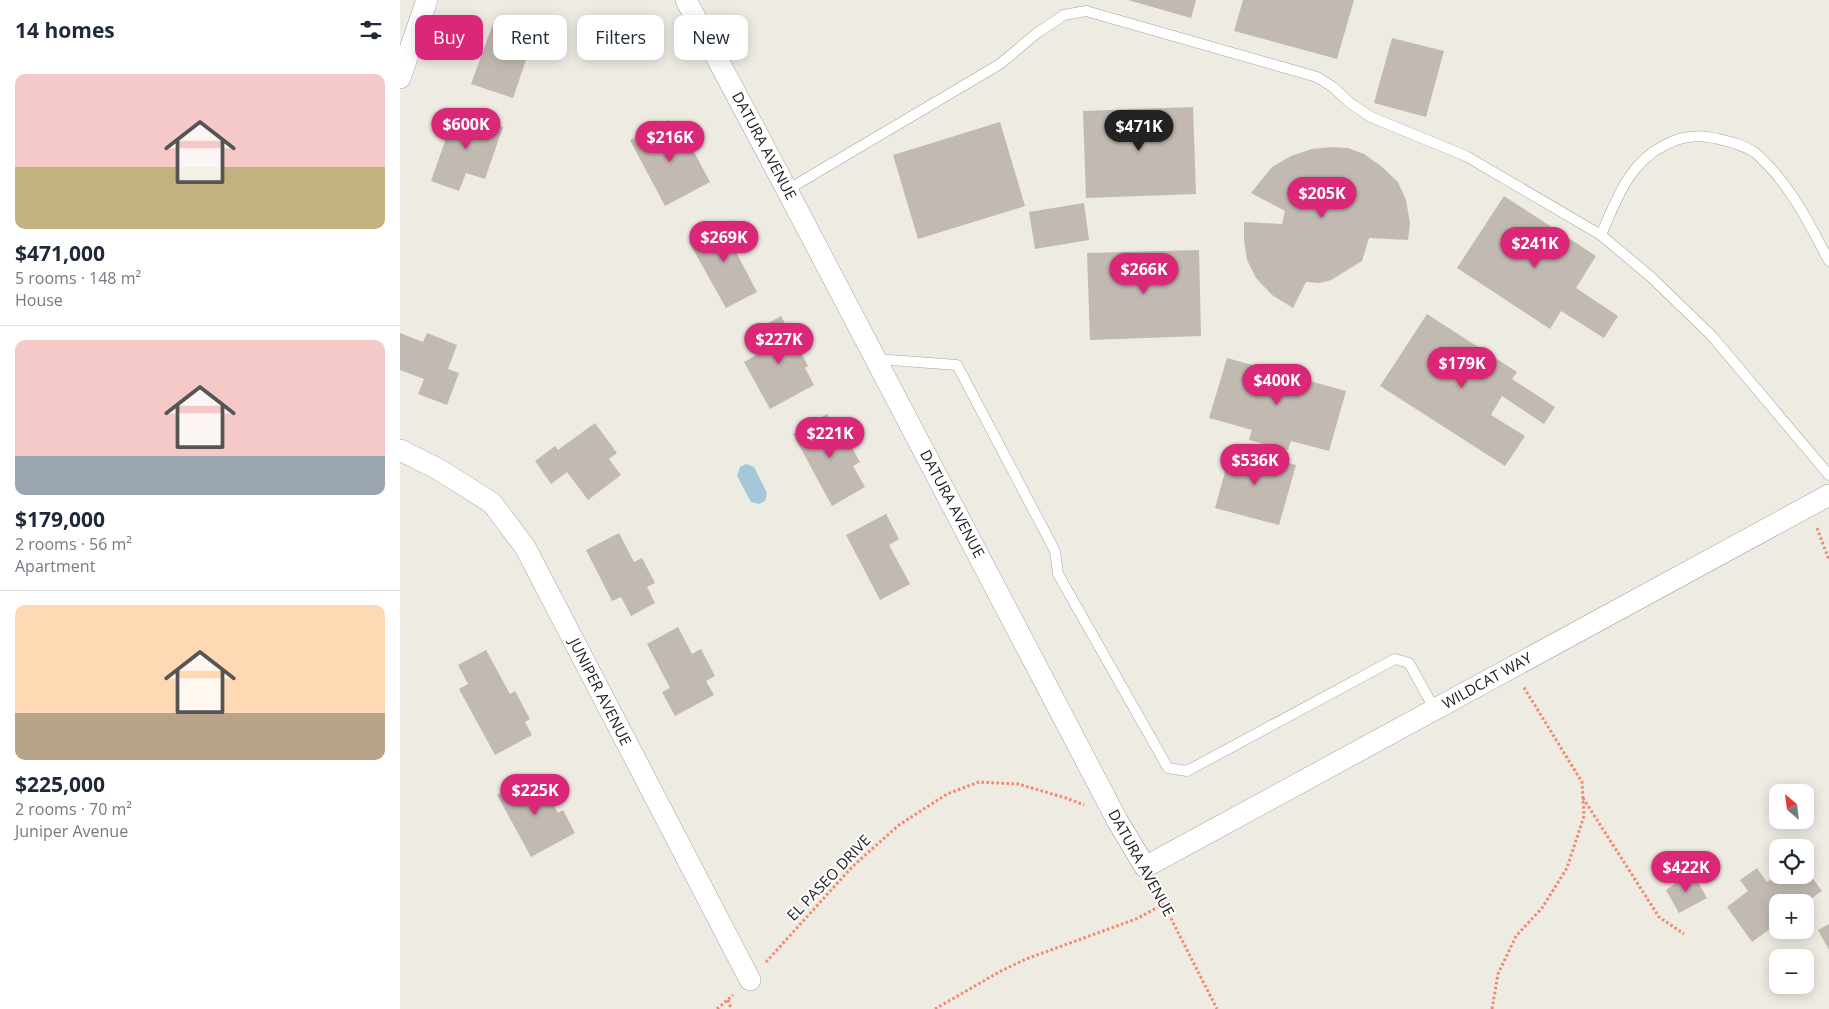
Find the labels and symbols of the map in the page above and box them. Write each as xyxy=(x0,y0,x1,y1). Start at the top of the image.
street label: DATURA AVENUE xyxy=(728,88,802,203)
pin: $600K xyxy=(431,108,501,150)
pin: $471K xyxy=(1104,110,1174,152)
pin: $216K xyxy=(635,120,705,163)
pin: $205K xyxy=(1287,176,1357,219)
pin: $269K xyxy=(689,220,759,263)
pin: $241K xyxy=(1500,226,1570,269)
pin: $266K xyxy=(1109,252,1179,295)
pin: $227K xyxy=(744,322,814,365)
pin: $179K xyxy=(1427,346,1497,389)
pin: $400K xyxy=(1242,364,1312,406)
pin: $221K xyxy=(795,416,865,459)
pin: $536K xyxy=(1220,444,1290,486)
street label: DATURA AVENUE xyxy=(916,446,990,561)
street label: JUNIPER AVENUE xyxy=(564,633,637,749)
street label: WILDCAT WAY xyxy=(1438,647,1535,713)
pin: $225K xyxy=(500,774,570,816)
north arrow xyxy=(1769,784,1814,829)
street label: DATURA AVENUE xyxy=(1104,805,1180,920)
street label: EL PASEO DRIVE xyxy=(782,830,874,925)
pin: $422K xyxy=(1651,850,1721,893)

